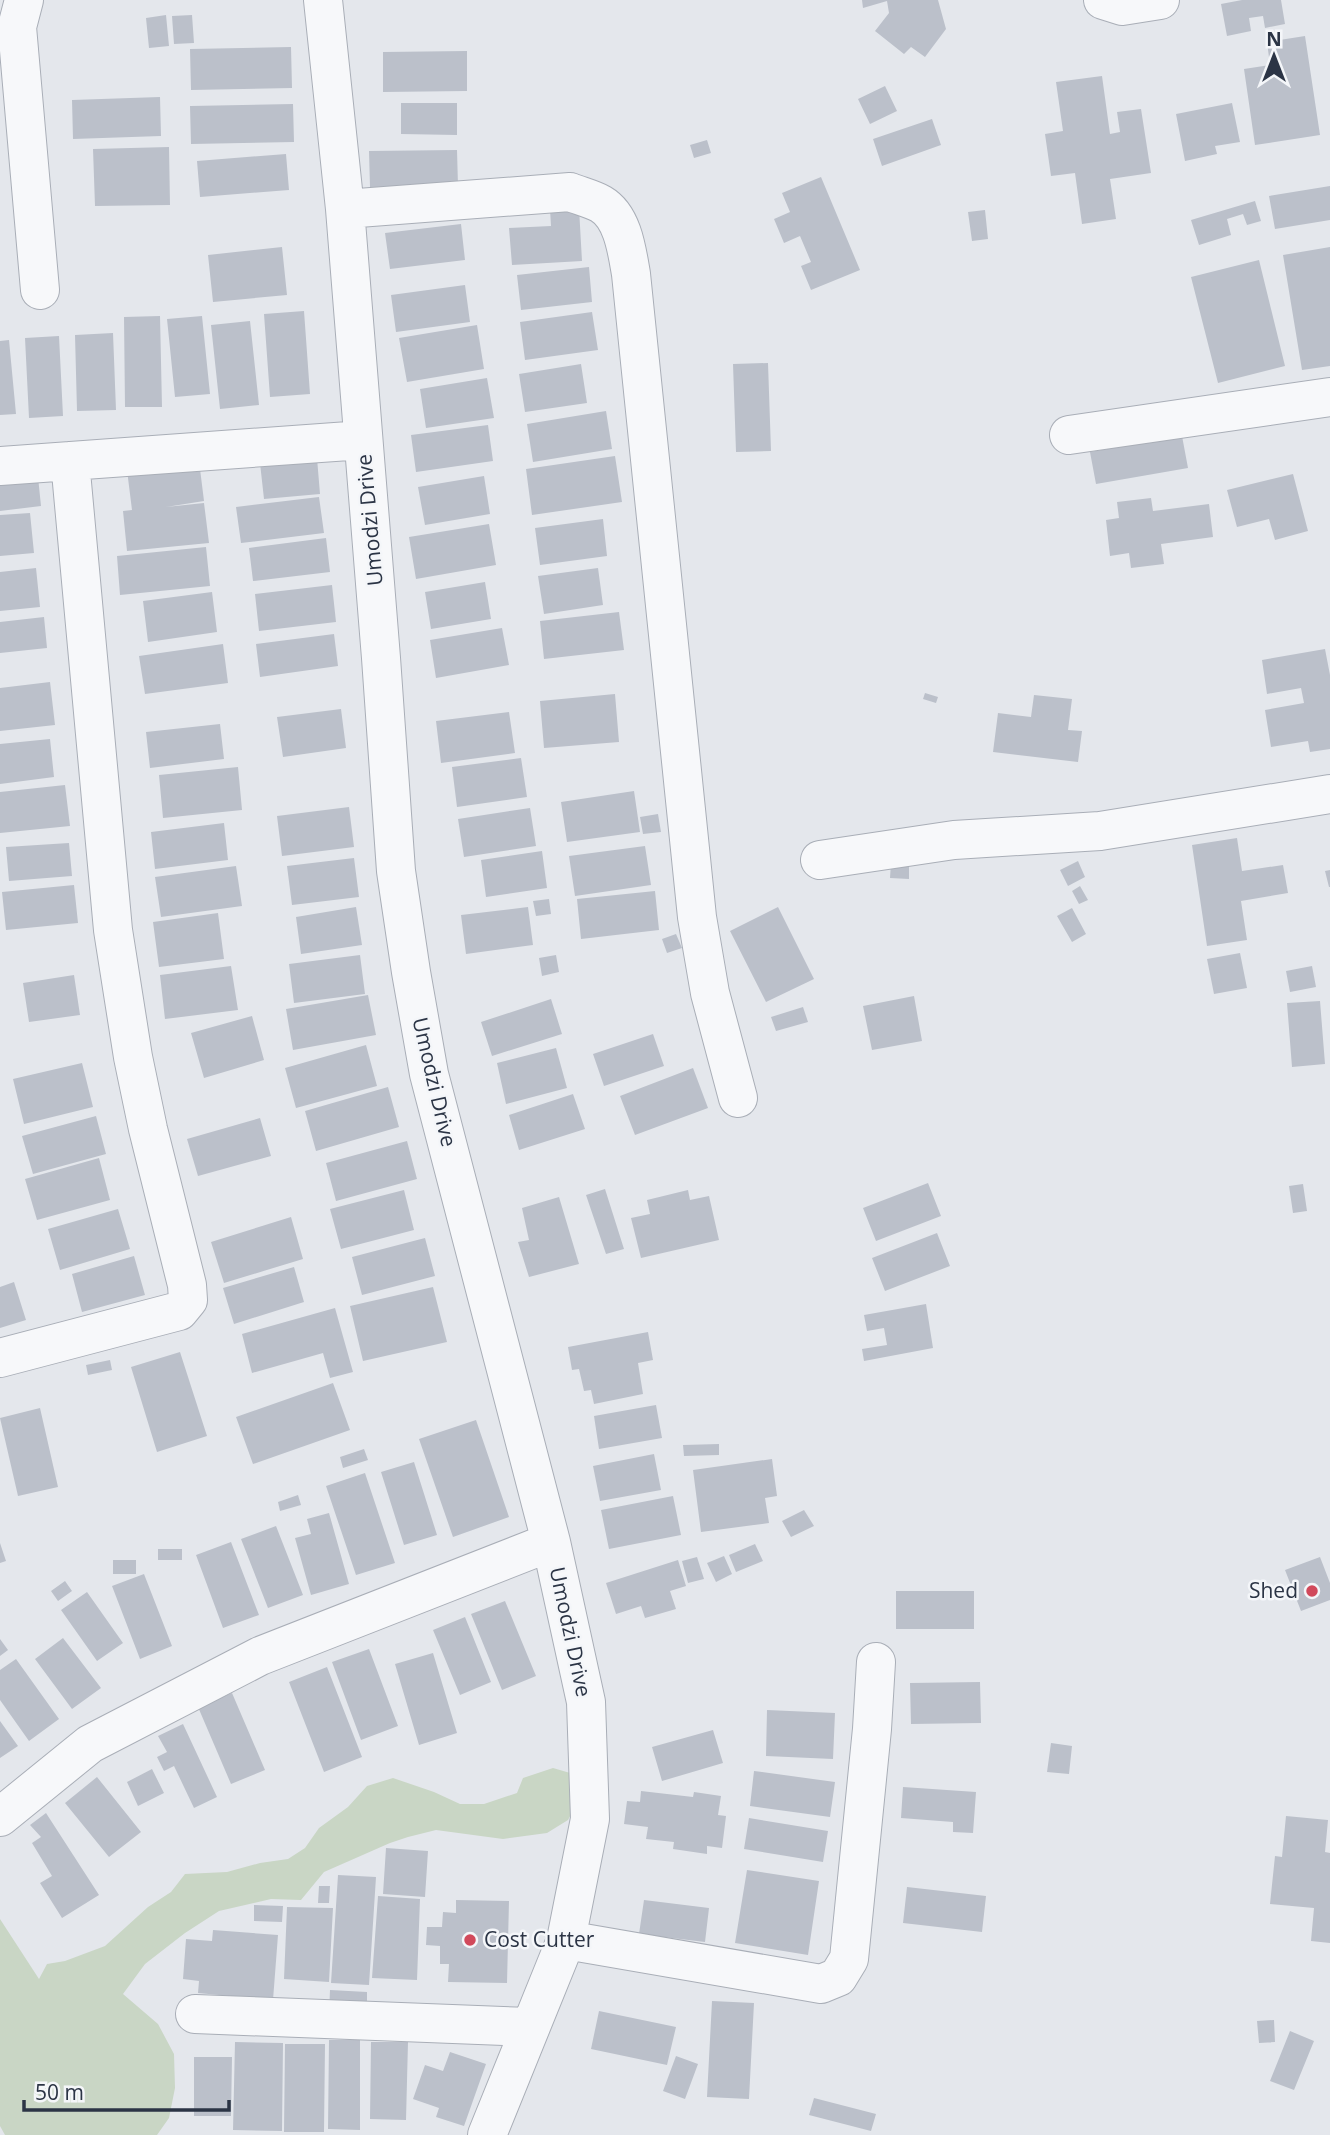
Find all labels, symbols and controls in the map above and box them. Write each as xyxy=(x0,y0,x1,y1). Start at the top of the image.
north arrow xyxy=(1239,21,1309,91)
text: N xyxy=(1266,26,1282,52)
street label: Umodzi Drive xyxy=(349,453,389,587)
street label: Umodzi Drive xyxy=(406,1014,463,1149)
street label: Umodzi Drive xyxy=(544,1564,598,1699)
place label: Shed xyxy=(1249,1576,1298,1604)
marker: Shed xyxy=(1304,1583,1320,1599)
place label: Cost Cutter xyxy=(484,1925,595,1953)
marker: Cost Cutter xyxy=(462,1932,478,1948)
scale bar xyxy=(24,2068,229,2112)
text: 50 m xyxy=(35,2078,84,2106)

